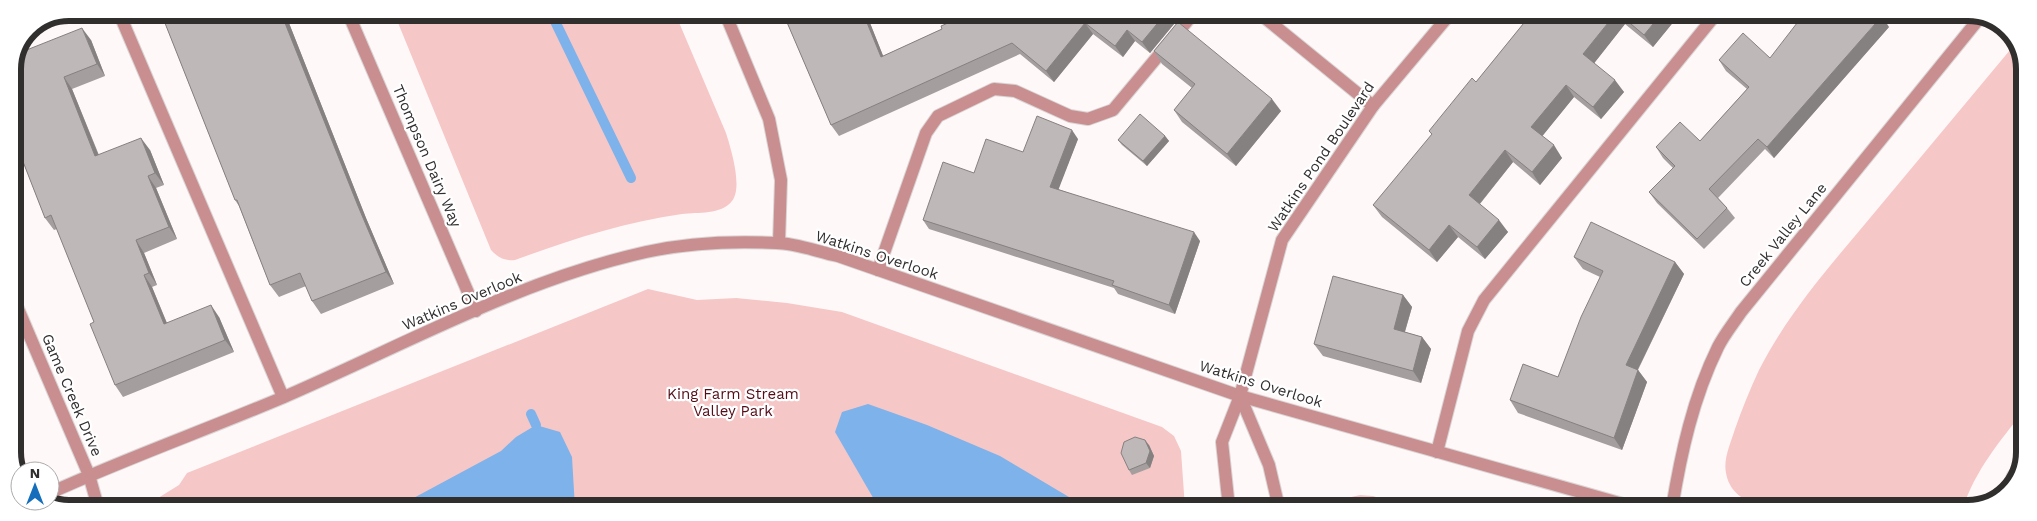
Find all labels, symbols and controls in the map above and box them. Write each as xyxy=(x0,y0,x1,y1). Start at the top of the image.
street label: Watkins Pond Boulevard xyxy=(1264,78,1378,236)
street label: Thompson Dairy Way xyxy=(389,82,465,230)
street label: Creek Valley Lane xyxy=(1735,179,1831,291)
street label: Watkins Overlook xyxy=(813,227,941,283)
street label: Watkins Overlook xyxy=(400,268,525,334)
street label: Game Creek Drive xyxy=(38,331,106,459)
street label: Watkins Overlook xyxy=(1197,357,1325,411)
park label: King Farm Stream Valley Park xyxy=(667,385,799,420)
north arrow xyxy=(10,461,60,511)
text: N xyxy=(30,465,40,481)

